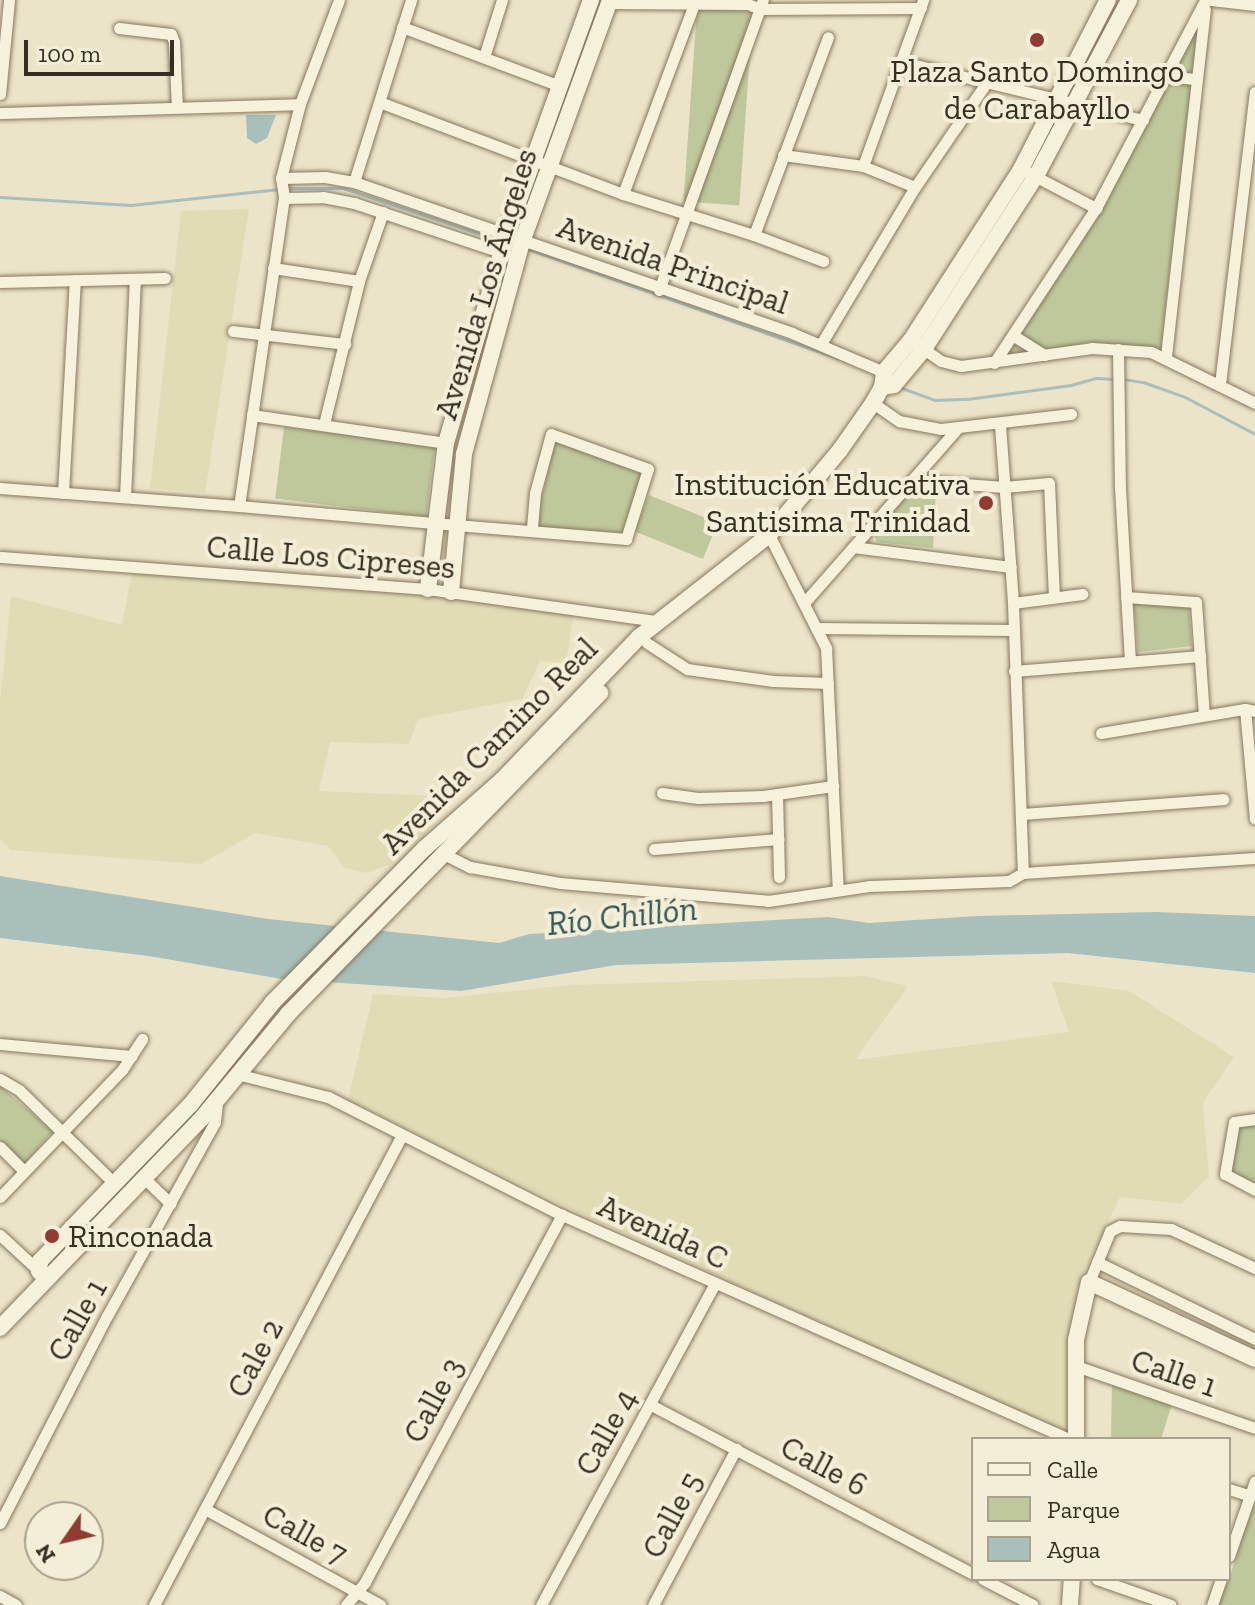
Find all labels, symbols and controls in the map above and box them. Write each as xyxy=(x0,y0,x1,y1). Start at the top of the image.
scale bar xyxy=(28,24,178,74)
marker: Plaza Santo Domingo de Carabayllo xyxy=(1028,31,1046,49)
text: 100 m xyxy=(38,39,101,68)
place label: Plaza Santo Domingo de Carabayllo xyxy=(890,53,1184,128)
street label: Avenida Los Ángeles xyxy=(426,144,546,424)
street label: Avenida Principal xyxy=(552,207,794,323)
place label: Institución Educativa Santisima Trinidad xyxy=(674,466,970,541)
marker: Institución Educativa Santisima Trinidad xyxy=(977,494,995,512)
street label: Calle Los Cipreses xyxy=(205,527,457,587)
street label: Avenida Camino Real xyxy=(373,630,605,862)
water label: Río Chillón xyxy=(545,888,699,944)
street label: Avenida C xyxy=(592,1186,734,1278)
place label: Rinconada xyxy=(68,1217,213,1255)
marker: Rinconada xyxy=(43,1227,61,1245)
street label: Calle 1 xyxy=(39,1272,115,1368)
street label: Cale 2 xyxy=(218,1312,292,1404)
street label: Calle 1 xyxy=(1126,1341,1222,1405)
street label: Calle 3 xyxy=(395,1351,471,1449)
street label: Calle 4 xyxy=(567,1382,645,1482)
street label: Calle 6 xyxy=(774,1427,874,1505)
legend xyxy=(971,1437,1231,1581)
text: Calle xyxy=(1047,1455,1098,1484)
street label: Calle 5 xyxy=(633,1465,711,1565)
street label: Calle 7 xyxy=(256,1495,354,1573)
text: Parque xyxy=(1047,1495,1120,1524)
north arrow xyxy=(24,1501,104,1581)
text: Agua xyxy=(1047,1535,1100,1564)
text: N xyxy=(29,1539,61,1568)

